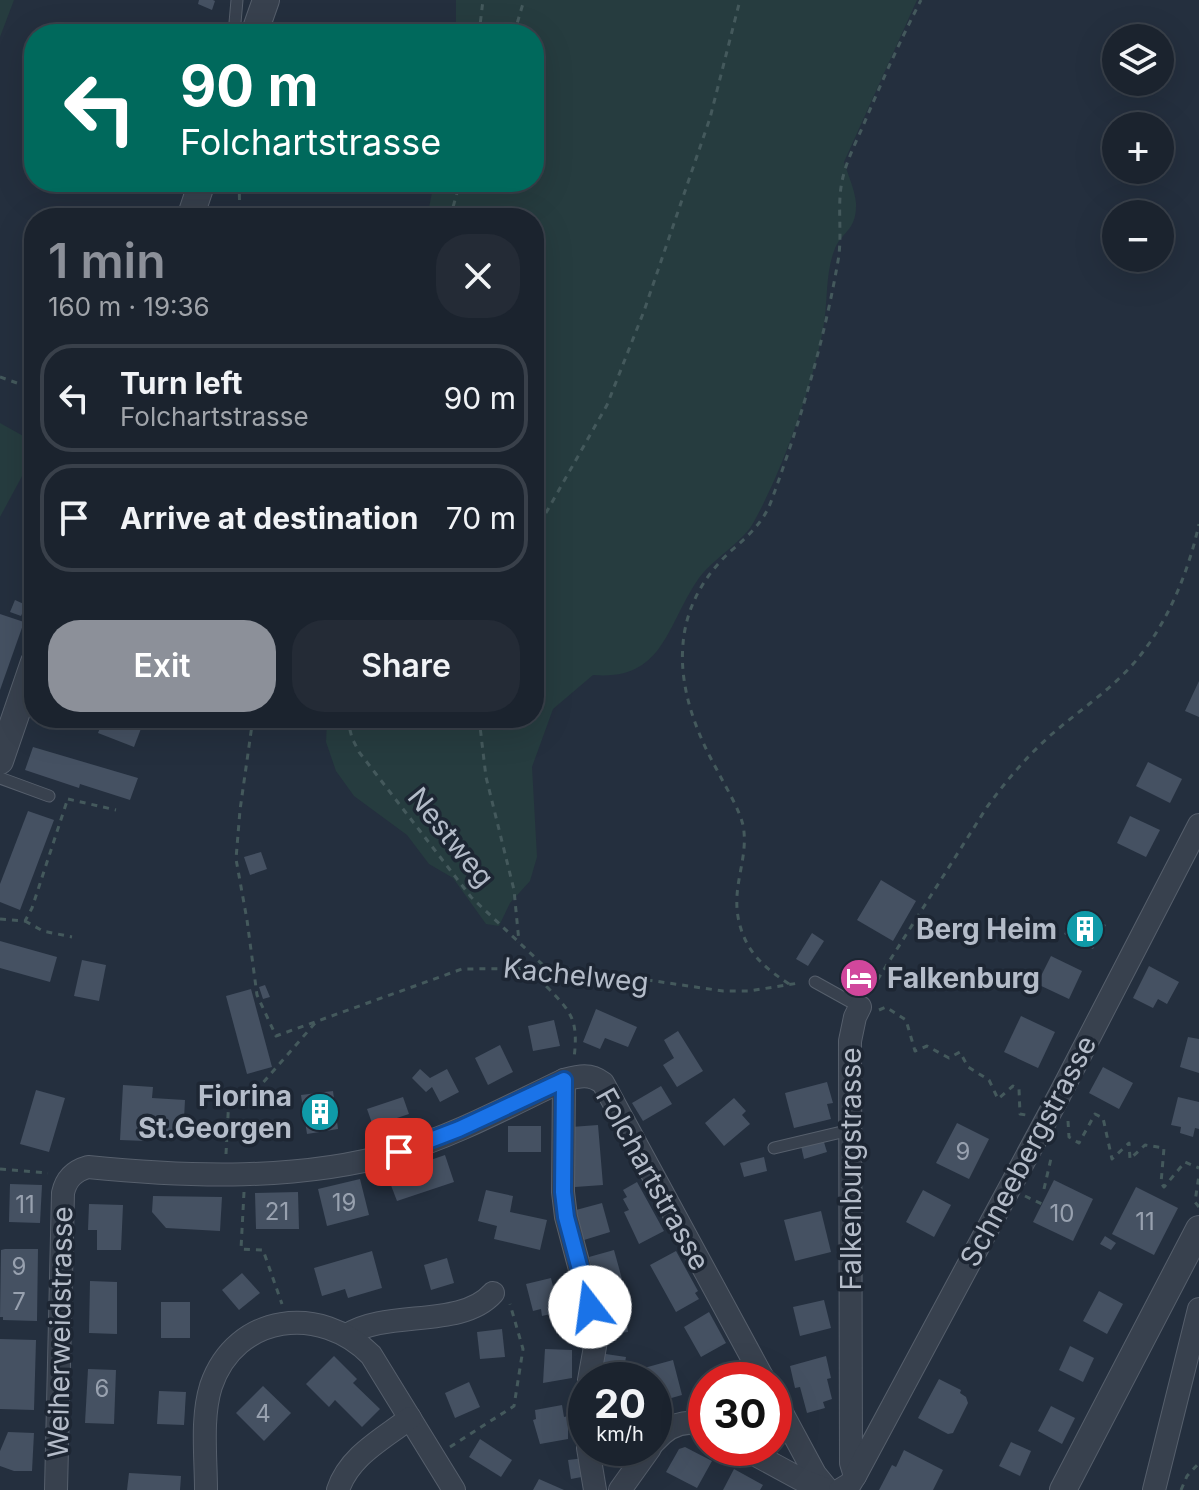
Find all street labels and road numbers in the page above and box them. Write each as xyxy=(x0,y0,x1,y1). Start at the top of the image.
street label: Nestweg xyxy=(401,781,501,893)
street label: Kachelweg xyxy=(502,950,650,1000)
street label: Schneebergstrasse xyxy=(953,1030,1103,1272)
street label: Falkenburgstrasse xyxy=(834,1048,868,1291)
street label: Folchartstrasse xyxy=(589,1082,717,1276)
street label: Weiherweidstrasse xyxy=(41,1206,79,1458)

